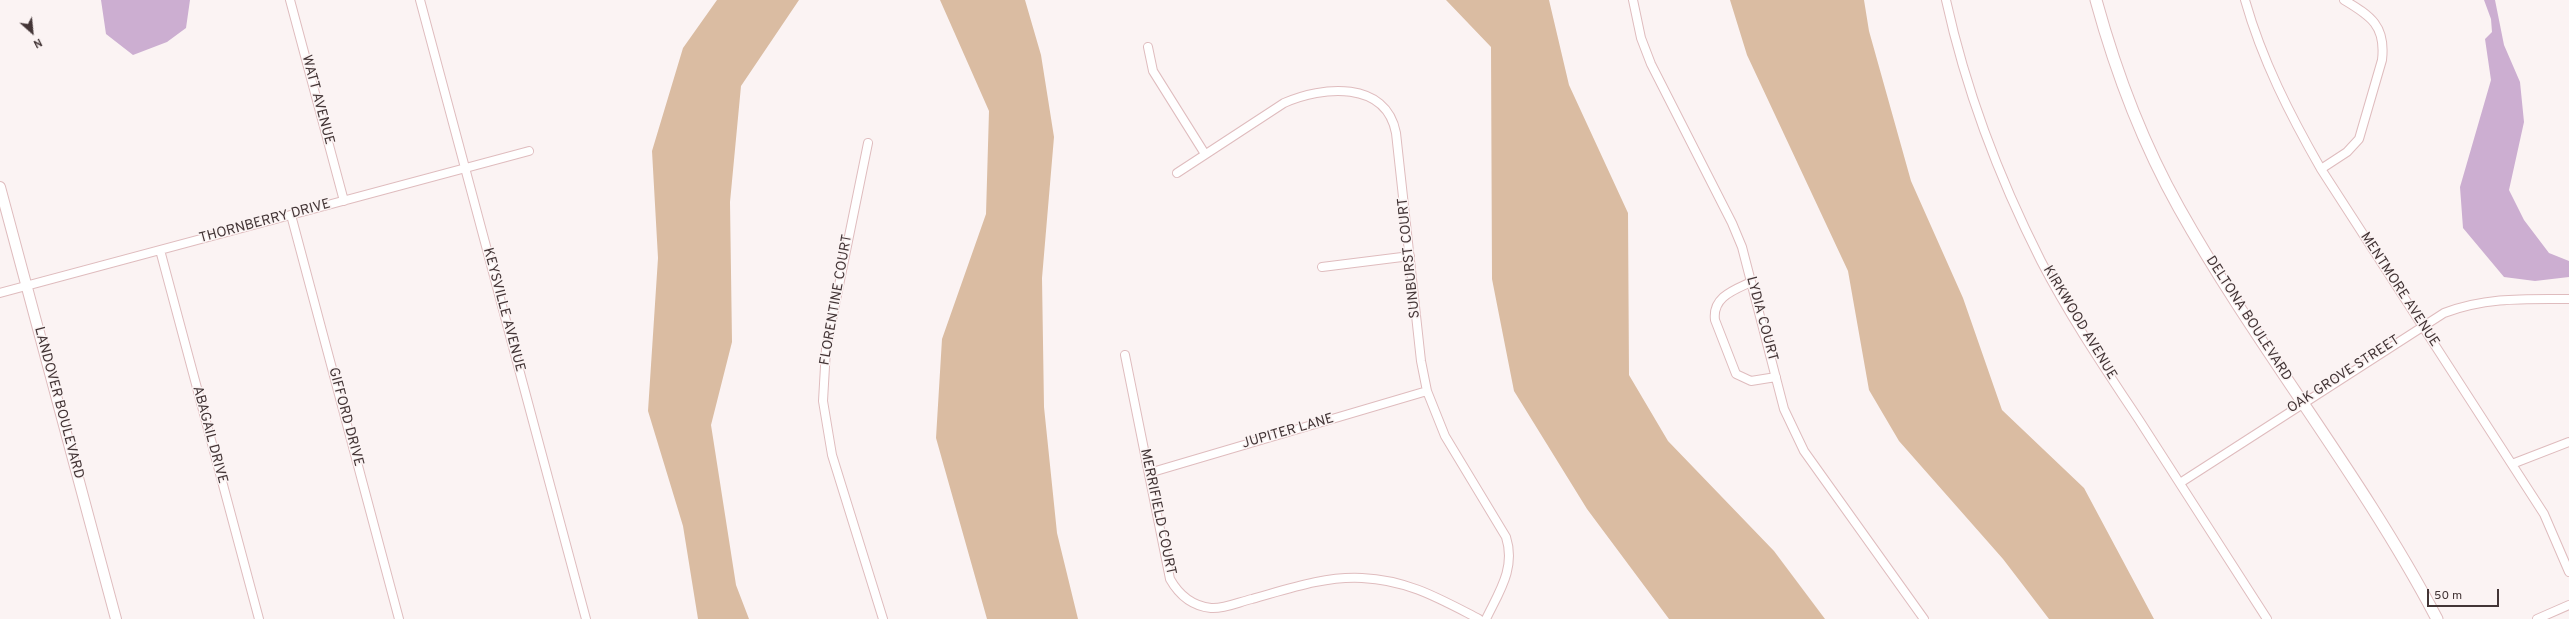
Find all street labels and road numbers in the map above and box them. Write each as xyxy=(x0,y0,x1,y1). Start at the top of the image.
street label: WATT AVENUE xyxy=(297,53,337,147)
street label: THORNBERRY DRIVE xyxy=(198,196,332,248)
street label: SUNBURST COURT xyxy=(1395,197,1425,319)
street label: MENTMORE AVENUE xyxy=(2356,230,2442,350)
street label: FLORENTINE COURT xyxy=(817,233,857,367)
street label: KEYSVILLE AVENUE xyxy=(478,246,528,374)
street label: DELTONA BOULEVARD xyxy=(2201,253,2295,385)
street label: KIRKWOOD AVENUE xyxy=(2038,263,2120,383)
street label: LYDIA COURT xyxy=(1742,275,1780,363)
street label: LANDOVER BOULEVARD xyxy=(30,325,86,481)
street label: OAK GROVE STREET xyxy=(2285,332,2403,418)
street label: GIFFORD DRIVE xyxy=(324,366,366,468)
street label: ABAGAIL DRIVE xyxy=(188,384,230,486)
street label: JUPITER LANE xyxy=(1240,411,1336,453)
street label: MERRIFIELD COURT xyxy=(1135,447,1179,577)

